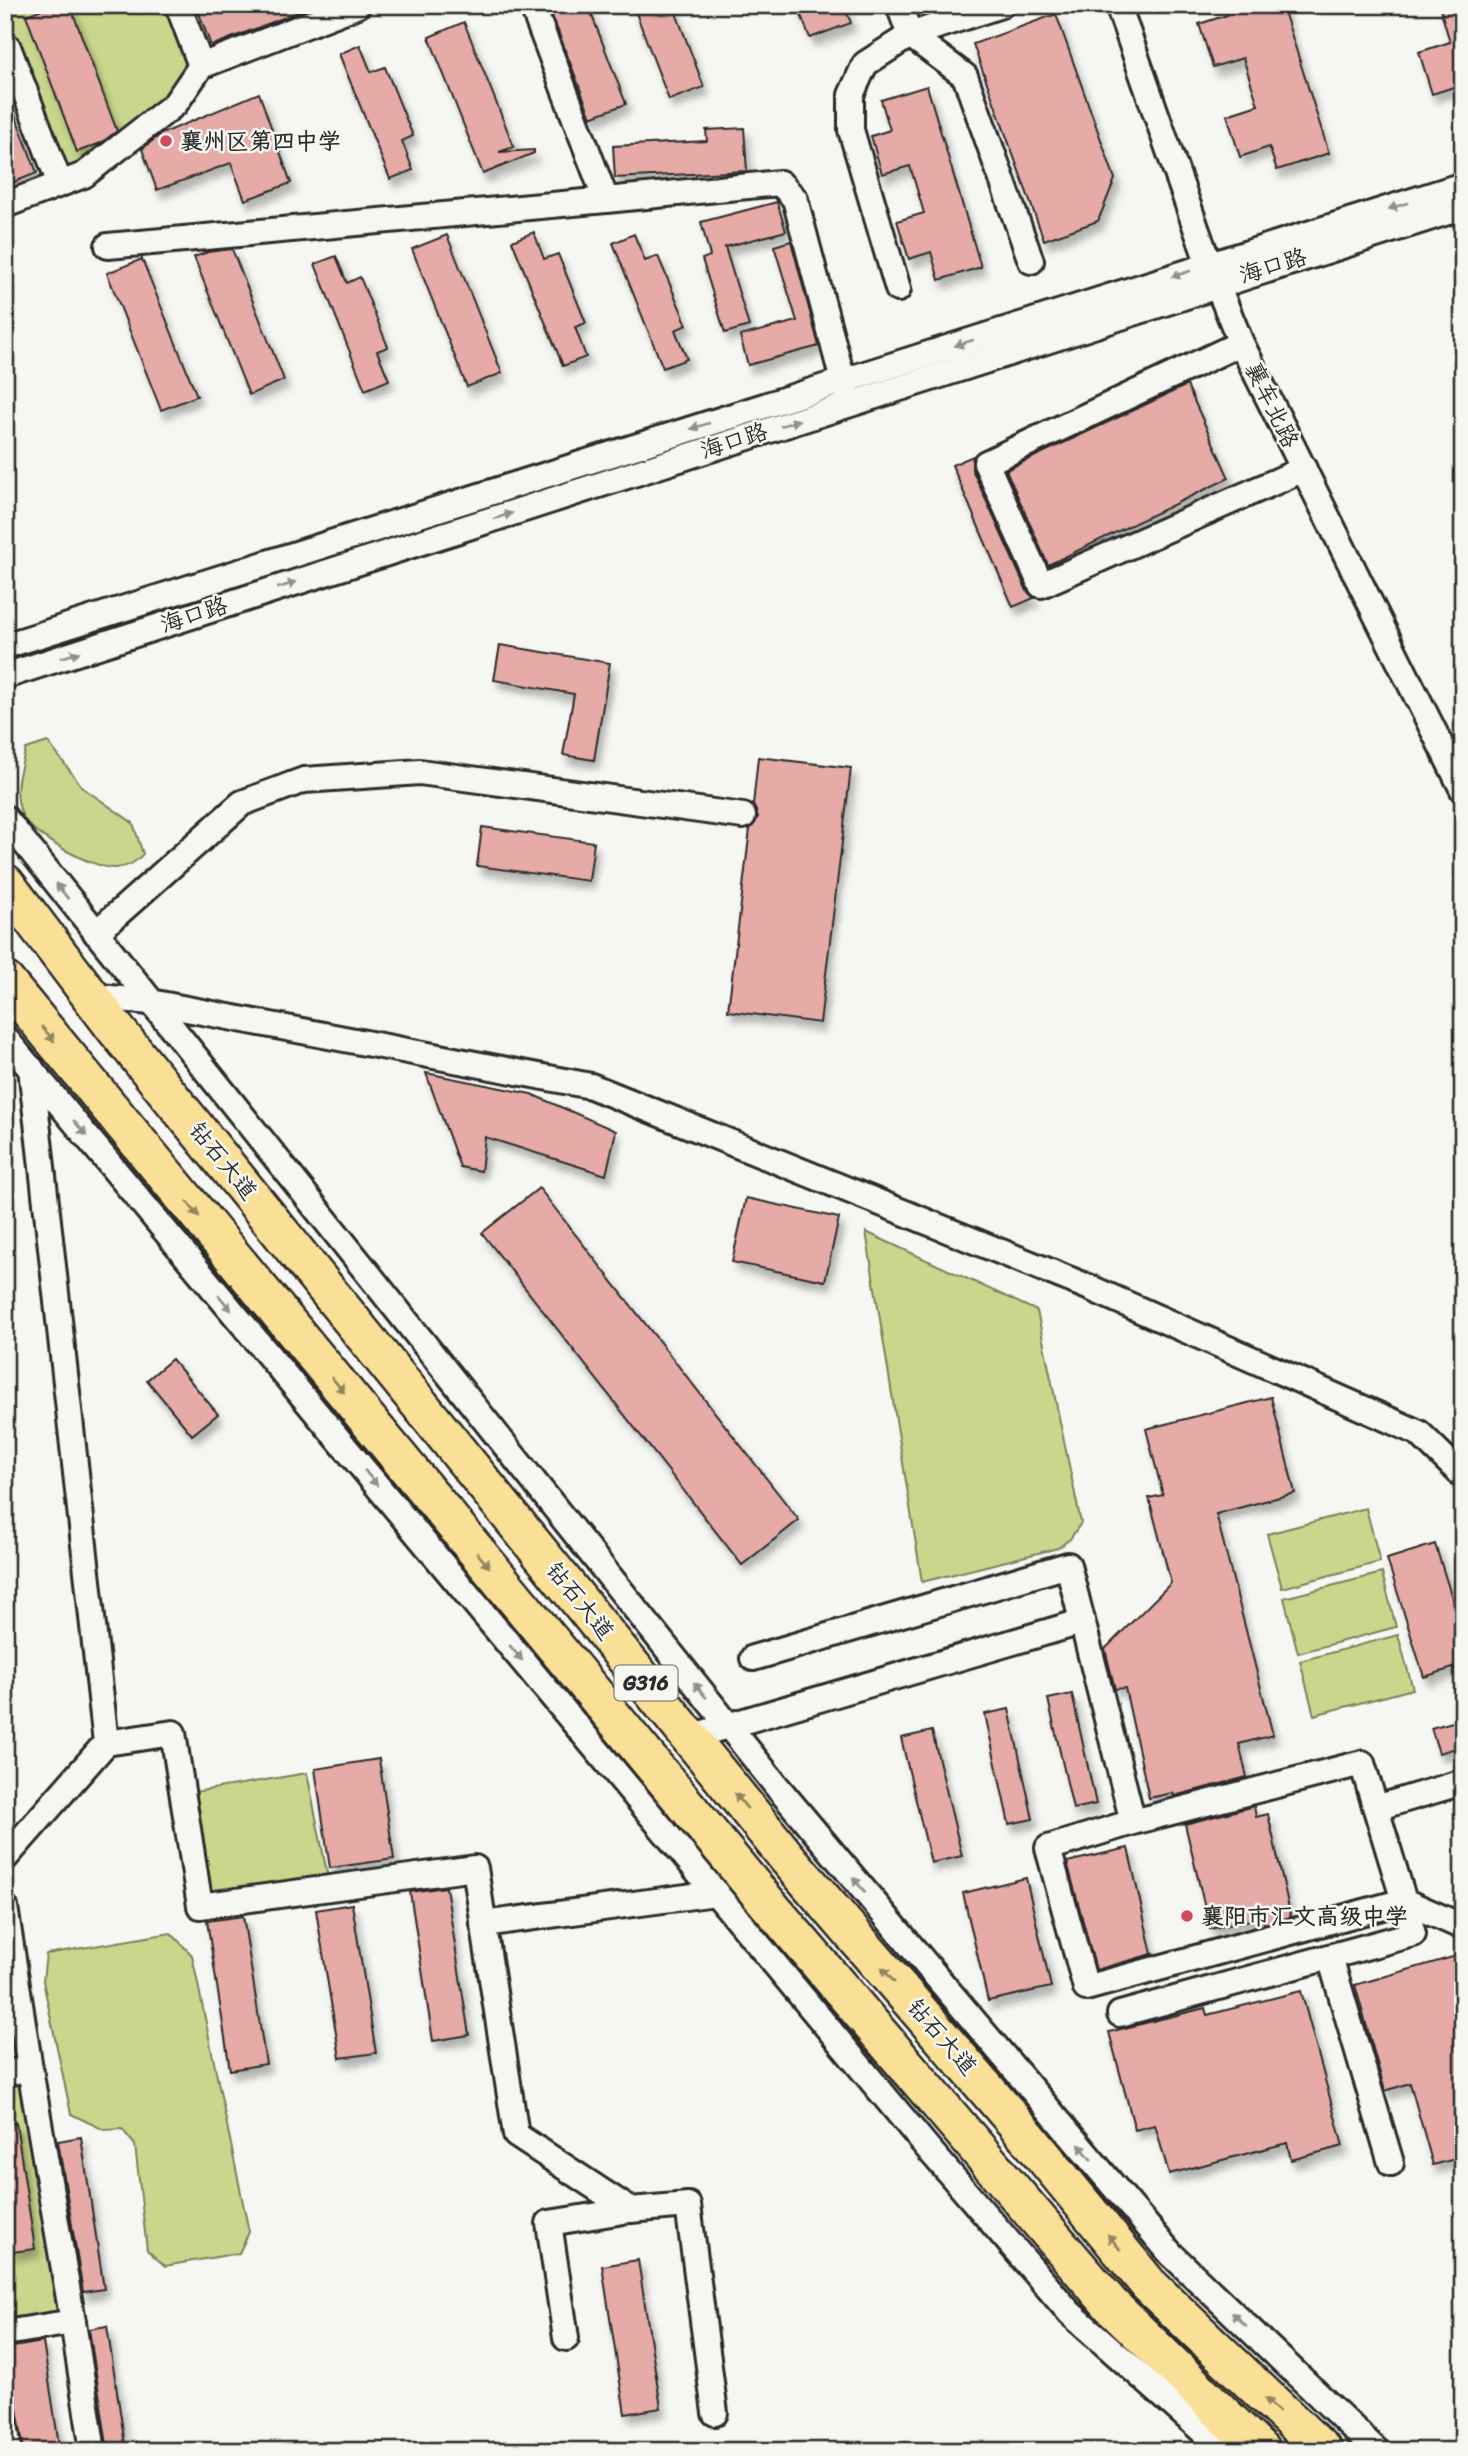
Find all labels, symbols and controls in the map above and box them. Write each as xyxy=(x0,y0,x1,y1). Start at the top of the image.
place label: 襄州区第四中学 xyxy=(180,121,341,162)
marker: 襄州区第四中学 xyxy=(158,133,174,149)
one-way arrow xyxy=(1387,201,1408,212)
street label: 海口路 xyxy=(1234,236,1312,296)
one-way arrow xyxy=(1170,270,1191,280)
one-way arrow xyxy=(953,338,974,349)
street label: 襄车北路 xyxy=(1233,355,1311,455)
street label: 海口路 xyxy=(695,411,773,471)
one-way arrow xyxy=(779,417,800,428)
one-way arrow xyxy=(689,421,710,432)
one-way arrow xyxy=(493,510,514,520)
one-way arrow xyxy=(276,580,297,590)
street label: 海口路 xyxy=(155,585,233,645)
one-way arrow xyxy=(60,650,81,660)
one-way arrow xyxy=(55,882,70,900)
one-way arrow xyxy=(40,1026,55,1043)
street label: 钻石大道 xyxy=(178,1112,268,1210)
one-way arrow xyxy=(72,1119,87,1136)
one-way arrow xyxy=(185,1201,200,1218)
one-way arrow xyxy=(218,1293,233,1311)
one-way arrow xyxy=(330,1376,345,1393)
one-way arrow xyxy=(363,1469,378,1486)
one-way arrow xyxy=(475,1551,491,1569)
street label: 钻石大道 xyxy=(535,1552,625,1650)
one-way arrow xyxy=(508,1644,523,1661)
road number: G316 xyxy=(614,1666,678,1700)
one-way arrow xyxy=(692,1681,707,1699)
one-way arrow xyxy=(734,1792,749,1810)
one-way arrow xyxy=(852,1876,867,1893)
place label: 襄阳市汇文高级中学 xyxy=(1201,1896,1408,1937)
marker: 襄阳市汇文高级中学 xyxy=(1179,1908,1195,1924)
one-way arrow xyxy=(881,1966,896,1983)
street label: 钻石大道 xyxy=(896,1989,988,2085)
one-way arrow xyxy=(1078,2144,1093,2161)
one-way arrow xyxy=(1106,2234,1121,2252)
one-way arrow xyxy=(1230,2311,1248,2327)
one-way arrow xyxy=(1264,2397,1281,2413)

